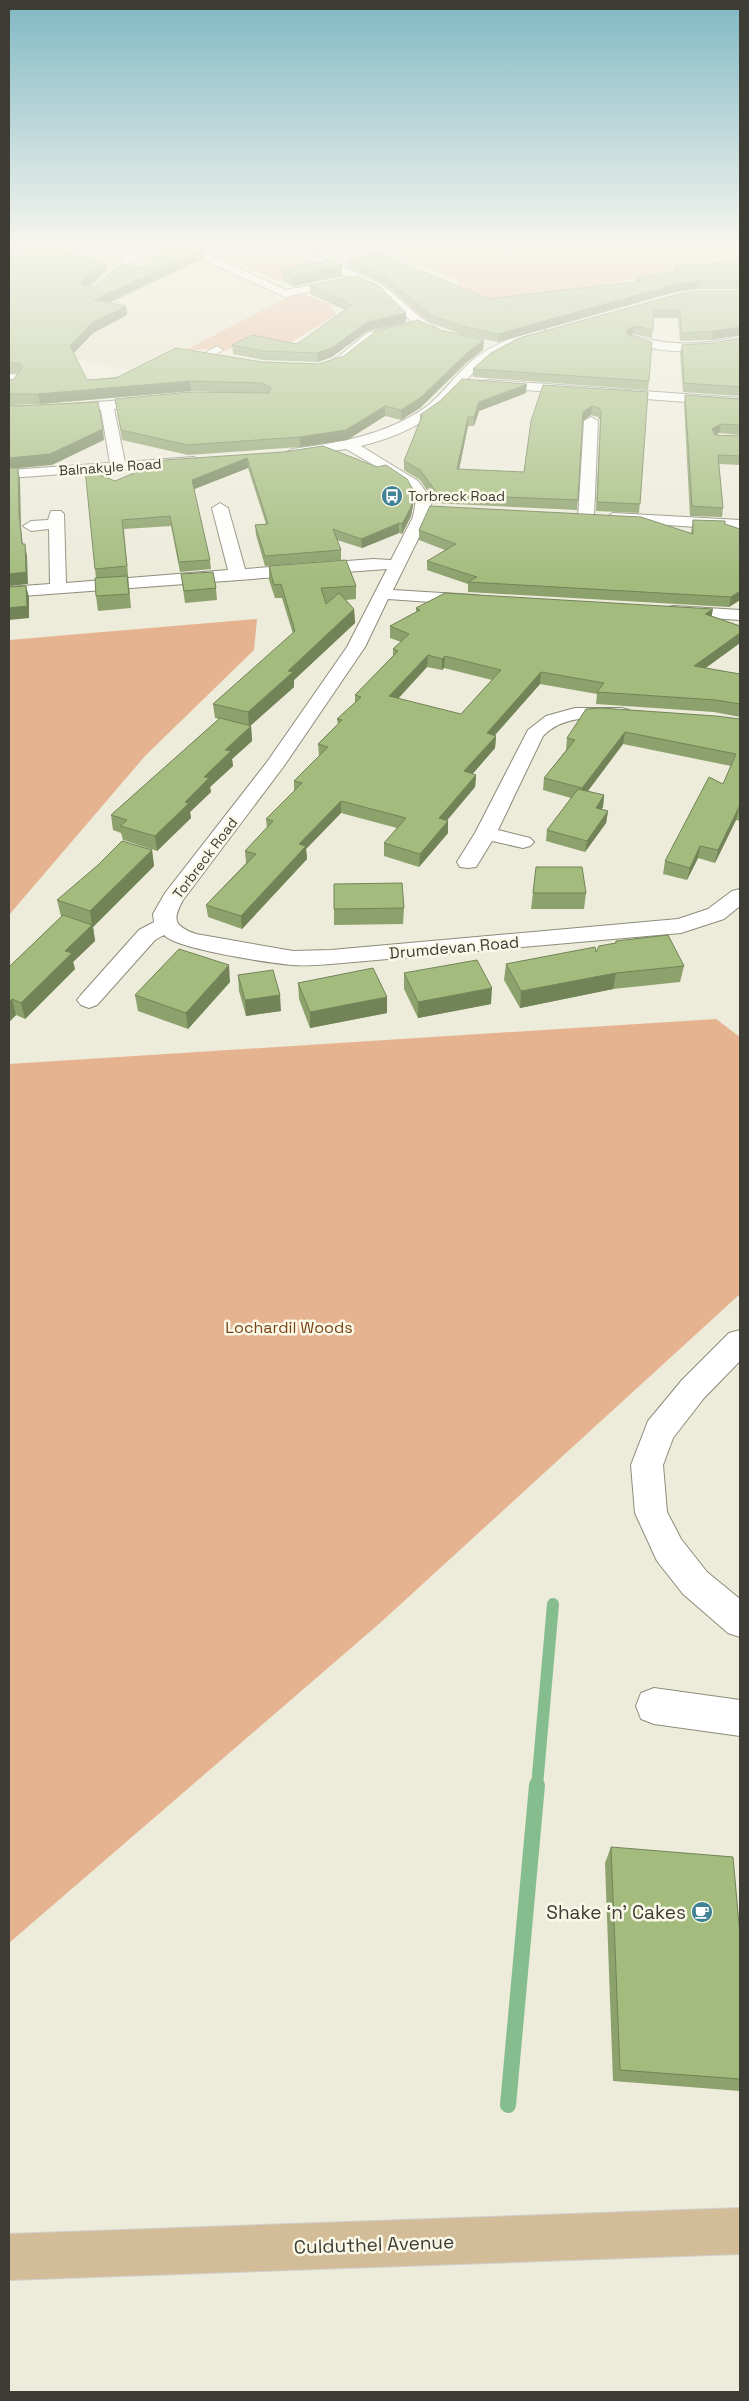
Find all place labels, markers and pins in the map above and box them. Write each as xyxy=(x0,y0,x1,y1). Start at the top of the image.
bus stop icon: Torbreck Road xyxy=(380,484,404,508)
place label: Torbreck Road xyxy=(408,487,505,505)
place label: Shake ‘n’ Cakes xyxy=(546,1900,686,1925)
cafe icon: Shake ‘n’ Cakes xyxy=(690,1900,714,1924)

